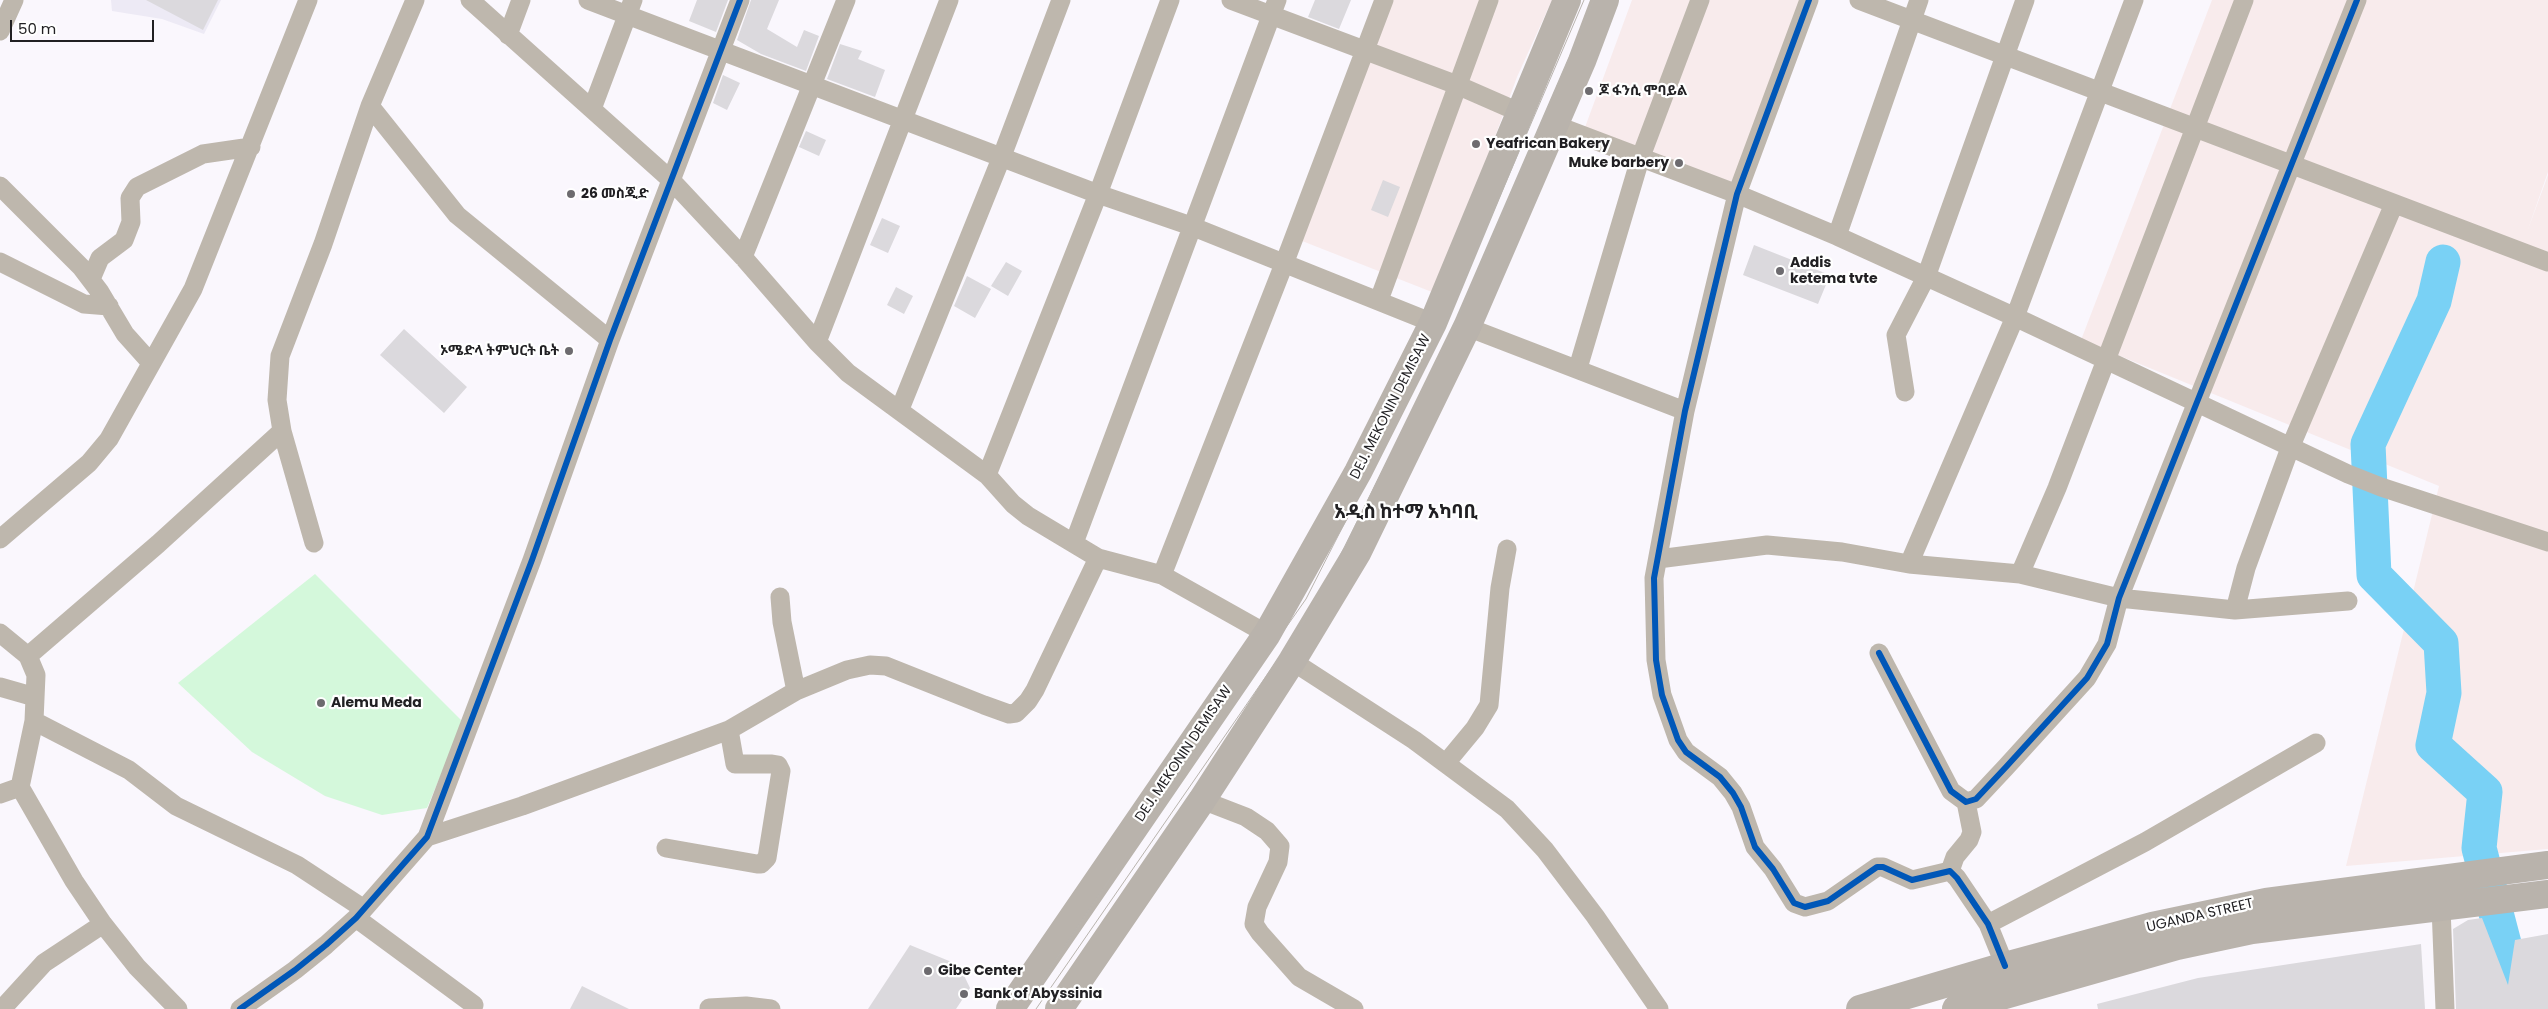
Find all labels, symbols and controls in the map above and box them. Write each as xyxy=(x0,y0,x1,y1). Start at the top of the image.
scale bar xyxy=(12,10,156,42)
text: 50 m xyxy=(18,18,56,39)
place label: ጆ ፋንሲ ሞባይል xyxy=(1599,83,1687,99)
marker: ጆ ፋንሲ ሞባይል xyxy=(1583,85,1595,97)
place label: Yeafrican Bakery xyxy=(1486,136,1610,152)
marker: Yeafrican Bakery xyxy=(1470,138,1482,150)
place label: Muke barbery xyxy=(1568,155,1669,171)
marker: Muke barbery xyxy=(1673,157,1685,169)
place label: 26 መስጂድ xyxy=(581,186,649,202)
marker: 26 መስጂድ xyxy=(565,188,577,200)
place label: Addis ketema tvte xyxy=(1790,255,1878,288)
marker: Addis ketema tvte xyxy=(1774,265,1786,277)
street label: DEJ. MEKONIN DEMISAW xyxy=(1347,332,1435,482)
place label: ኦሜድላ ትምህርት ቤት xyxy=(440,343,559,359)
marker: ኦሜድላ ትምህርት ቤት xyxy=(563,345,575,357)
district label: አዲስ ከተማ አካባቢ xyxy=(1334,502,1478,524)
street label: DEJ. MEKONIN DEMISAW xyxy=(1132,683,1236,825)
place label: Alemu Meda xyxy=(331,695,422,711)
marker: Alemu Meda xyxy=(315,697,327,709)
street label: UGANDA STREET xyxy=(2145,896,2255,936)
place label: Gibe Center xyxy=(938,963,1023,979)
marker: Gibe Center xyxy=(922,965,934,977)
place label: Bank of Abyssinia xyxy=(974,986,1102,1002)
marker: Bank of Abyssinia xyxy=(958,988,970,1000)

